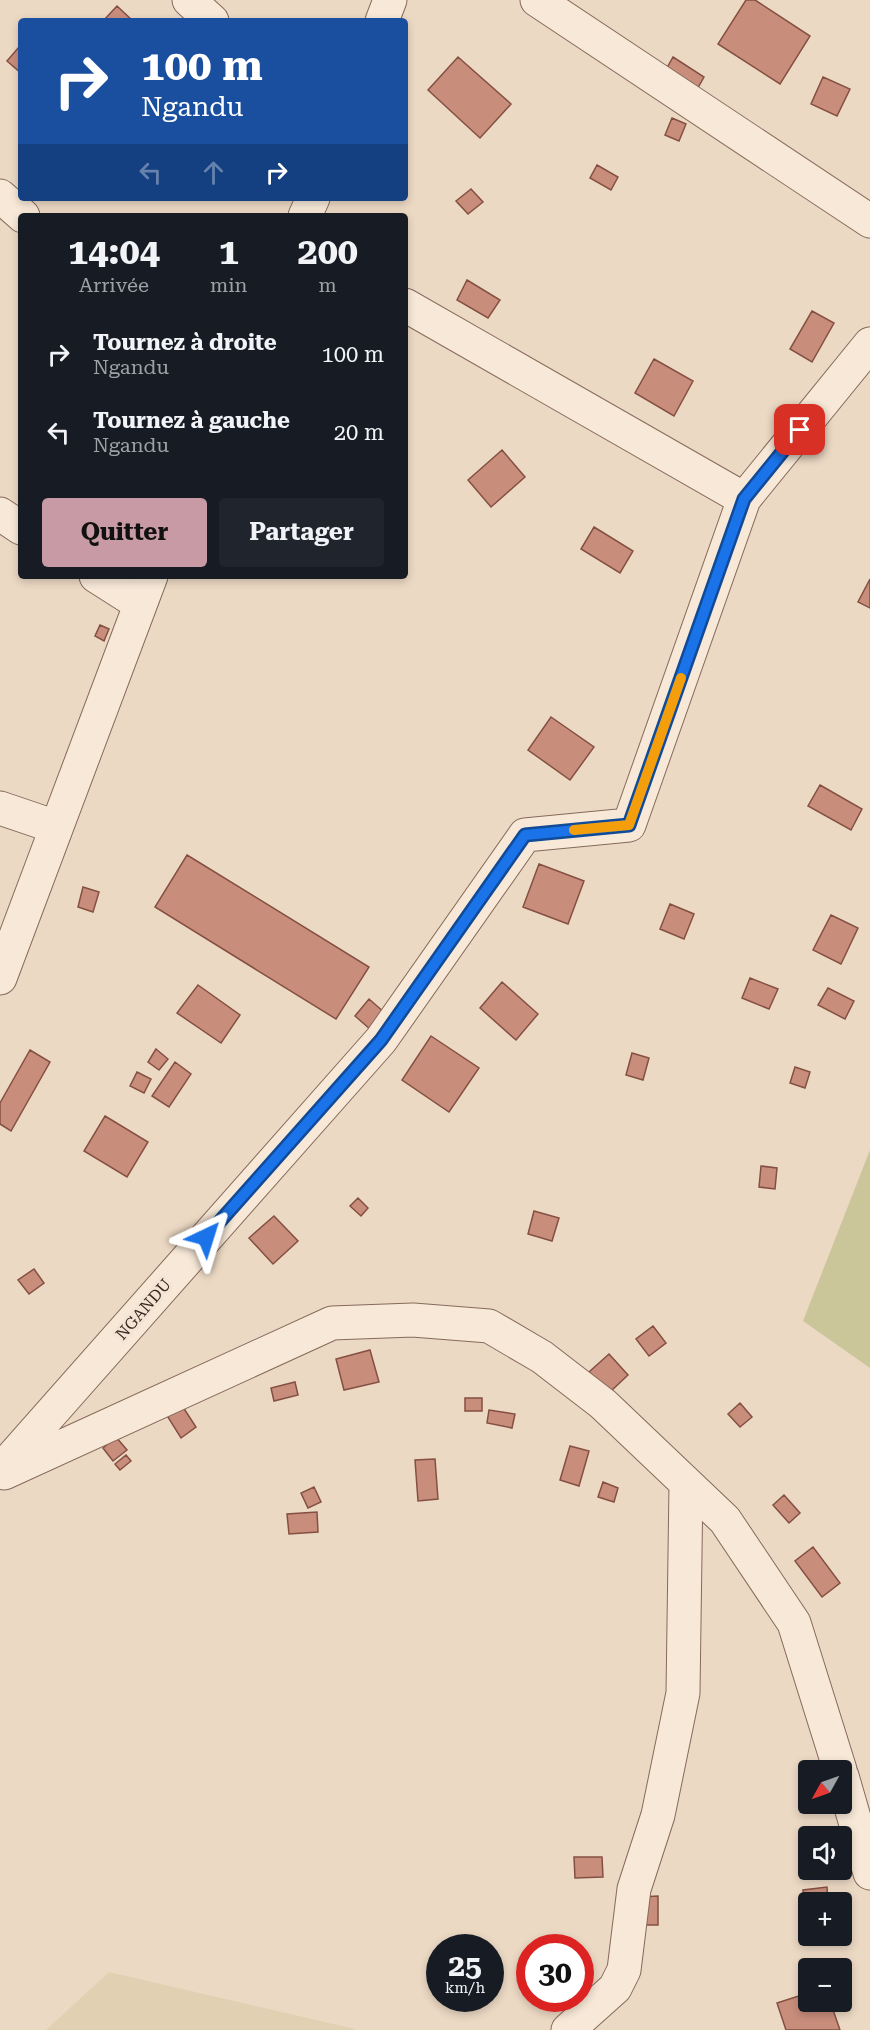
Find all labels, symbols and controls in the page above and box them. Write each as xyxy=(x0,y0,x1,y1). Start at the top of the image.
text: 100 m xyxy=(141,41,263,90)
icon: right xyxy=(42,42,120,120)
text: Ngandu xyxy=(141,91,243,123)
icon: left xyxy=(134,156,167,189)
icon: ahead xyxy=(197,156,230,189)
icon: right xyxy=(260,156,293,189)
text: 14:04 xyxy=(68,231,160,273)
text: 1 xyxy=(219,231,239,273)
text: 200 xyxy=(298,231,358,273)
text: Arrivée xyxy=(79,273,149,297)
text: min xyxy=(210,273,247,297)
text: m xyxy=(319,273,337,297)
text: Tournez à droite xyxy=(93,330,277,355)
icon: right xyxy=(42,338,75,371)
text: 100 m xyxy=(321,342,384,367)
text: Ngandu xyxy=(93,355,169,379)
pin xyxy=(774,404,825,455)
text: Tournez à gauche xyxy=(93,408,290,433)
icon: arrive xyxy=(783,413,816,446)
icon: left xyxy=(42,416,75,449)
text: 20 m xyxy=(334,420,384,445)
text: Ngandu xyxy=(93,433,169,457)
button: Quitter xyxy=(42,498,207,567)
button: Partager xyxy=(219,498,384,567)
position arrow xyxy=(174,1205,238,1269)
street label: NGANDU xyxy=(112,1275,175,1344)
north arrow xyxy=(798,1760,852,1814)
map controls xyxy=(798,1760,852,2012)
button: sound xyxy=(798,1826,852,1880)
button: + xyxy=(798,1892,852,1946)
speed limit sign: 30 xyxy=(516,1934,594,2012)
text: 25 xyxy=(448,1948,482,1983)
button: − xyxy=(798,1958,852,2012)
text: km/h xyxy=(445,1979,485,1997)

